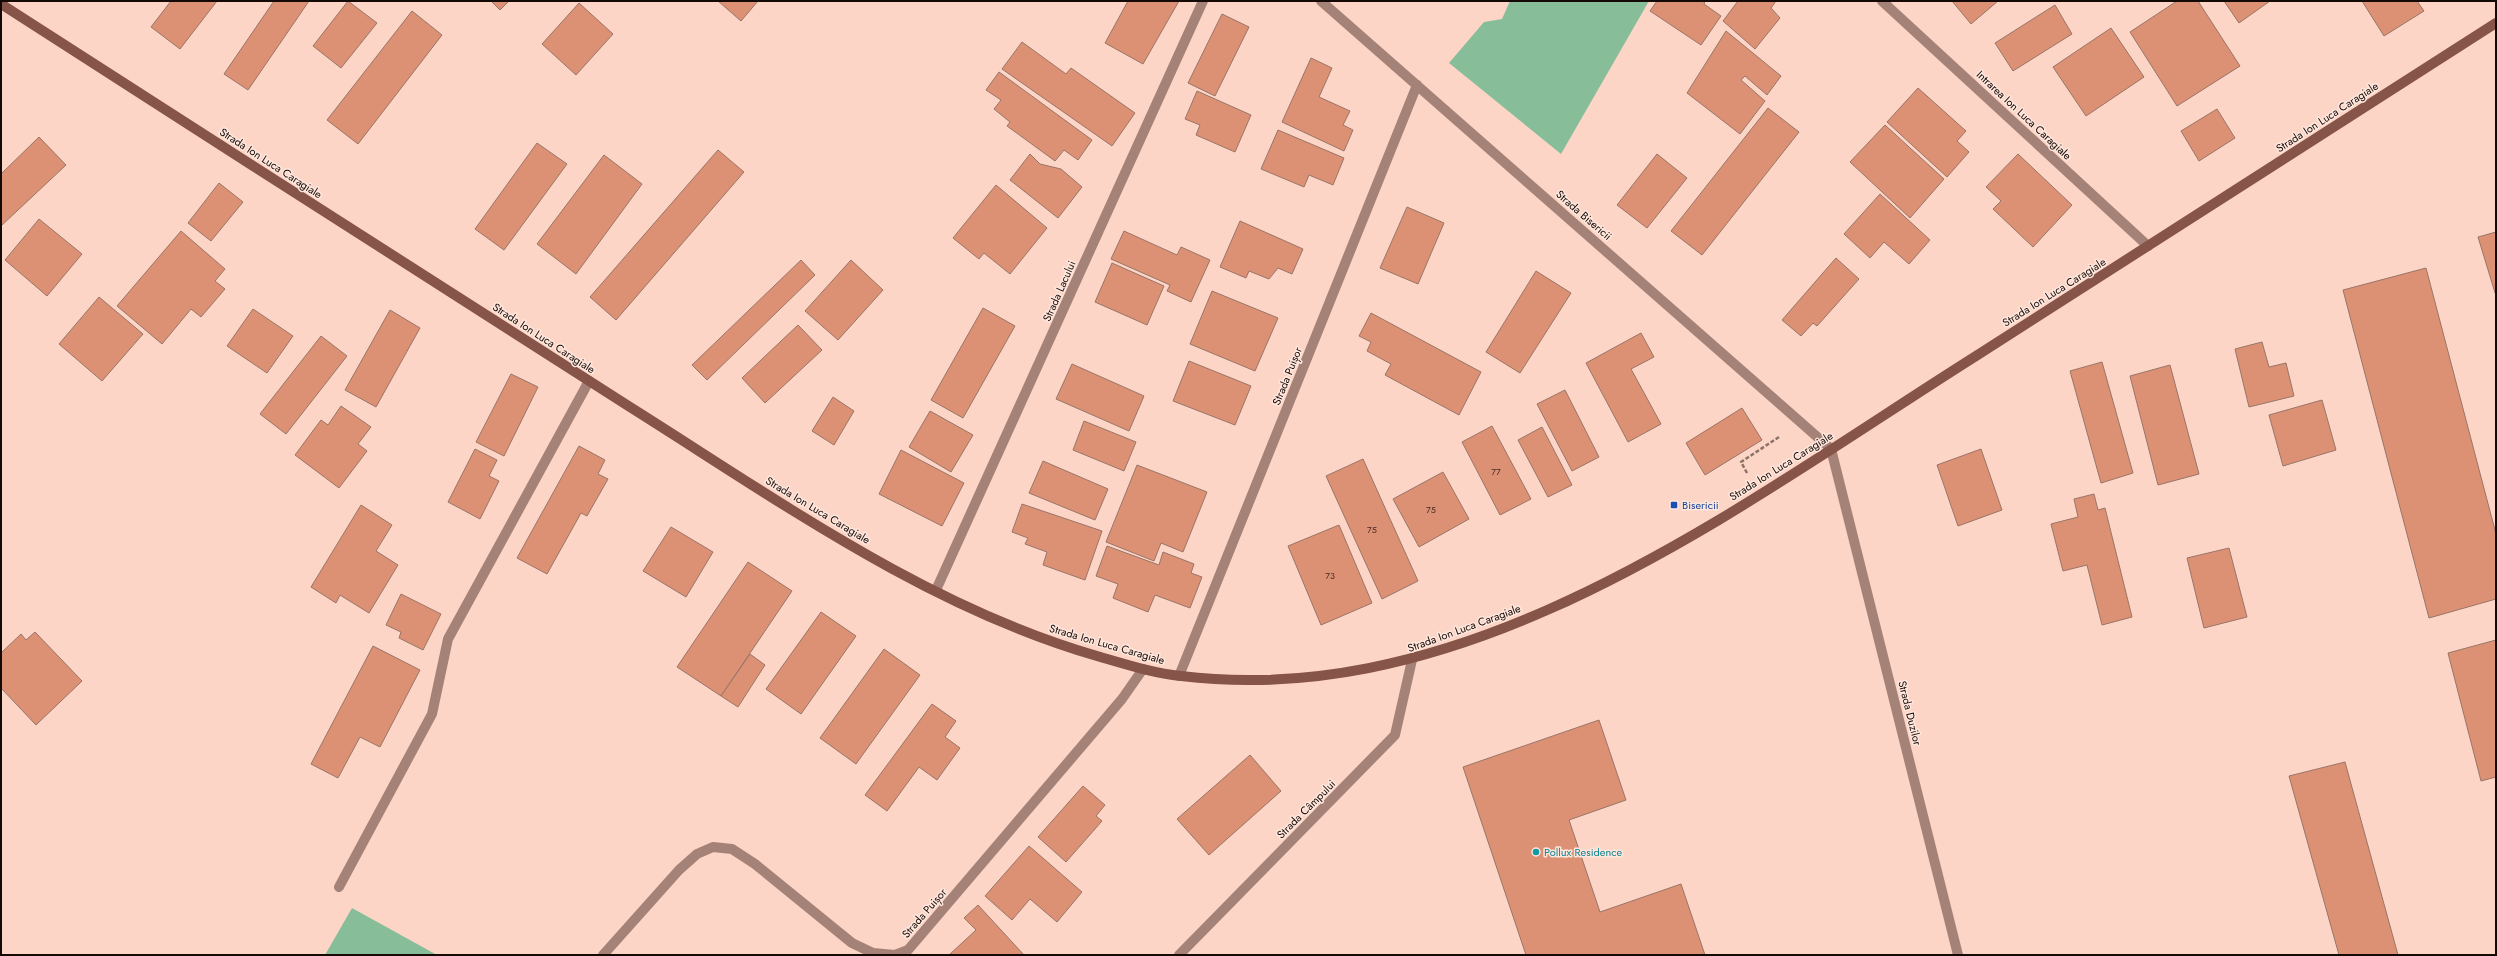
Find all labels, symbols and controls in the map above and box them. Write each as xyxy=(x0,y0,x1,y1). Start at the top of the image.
street label: Intrarea Ion Luca Caragiale xyxy=(1973,67,2075,164)
street label: Strada Ion Luca Caragiale xyxy=(2273,78,2382,156)
street label: Strada Ion Luca Caragiale xyxy=(217,124,326,202)
street label: Strada Bisericii xyxy=(1553,186,1615,244)
street label: Strada Ion Luca Caragiale xyxy=(1999,253,2109,330)
street label: Strada Lacului xyxy=(1038,258,1080,324)
street label: Strada Ion Luca Caragiale xyxy=(490,299,599,377)
street label: Strada Puișor xyxy=(1268,344,1306,407)
street label: Strada Ion Luca Caragiale xyxy=(1726,427,1836,504)
house number: 77 xyxy=(1491,465,1501,478)
street label: Strada Ion Luca Caragiale xyxy=(763,472,874,548)
place label: Bisericii xyxy=(1682,497,1719,513)
marker: Bisericii xyxy=(1669,500,1679,510)
house number: 75 xyxy=(1426,503,1436,516)
house number: 75 xyxy=(1367,523,1377,536)
house number: 73 xyxy=(1325,569,1335,582)
street label: Strada Ion Luca Caragiale xyxy=(1405,600,1523,656)
street label: Strada Ion Luca Caragiale xyxy=(1047,620,1167,668)
street label: Strada Duzilor xyxy=(1894,679,1926,747)
street label: Strada Câmpului xyxy=(1273,776,1339,842)
place label: Pollux Residence xyxy=(1544,844,1623,860)
marker: Pollux Residence xyxy=(1531,847,1541,857)
street label: Strada Puișor xyxy=(898,884,950,941)

